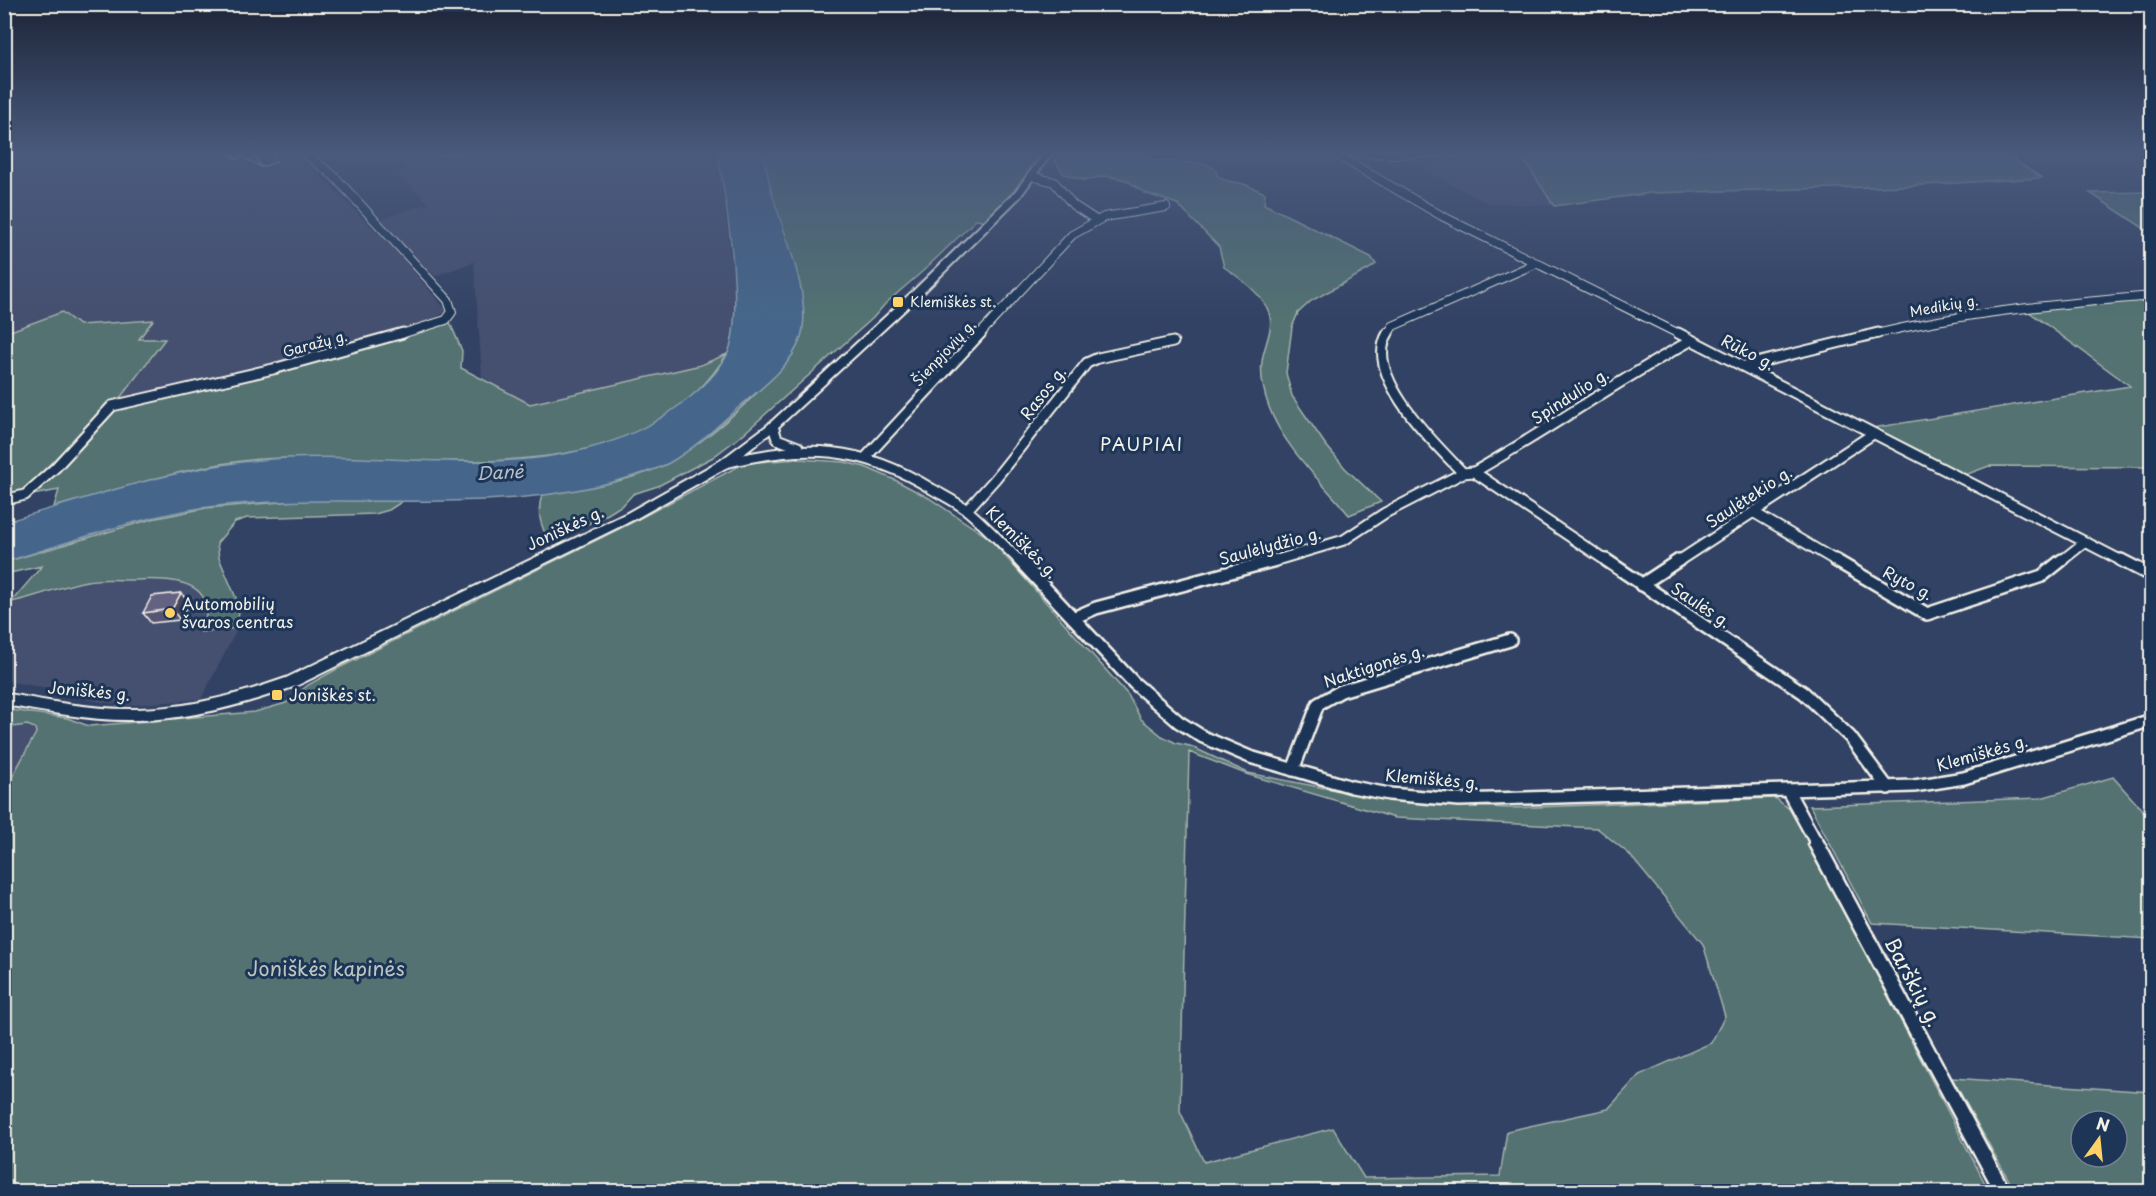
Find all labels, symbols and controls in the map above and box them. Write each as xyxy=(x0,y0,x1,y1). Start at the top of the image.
street label: Medikių g. xyxy=(1908,289,1980,322)
place label: Klemiškės st. xyxy=(910,291,996,312)
marker: Klemiškės st. xyxy=(891,295,905,309)
street label: Šienpjovių g. xyxy=(907,315,980,391)
street label: Garažų g. xyxy=(280,325,349,362)
street label: Rūko g. xyxy=(1717,327,1779,375)
street label: Rasos g. xyxy=(1013,360,1071,424)
street label: Spindulio g. xyxy=(1526,361,1613,429)
district label: PAUPIAI xyxy=(1100,430,1184,457)
water label: Danė xyxy=(476,457,525,486)
street label: Saulėtekio g. xyxy=(1701,459,1796,533)
street label: Joniškės g. xyxy=(522,499,607,555)
street label: Klemiškės g. xyxy=(981,500,1064,583)
street label: Saulėlydžio g. xyxy=(1216,520,1323,570)
street label: Ryto g. xyxy=(1879,559,1938,605)
street label: Saulės g. xyxy=(1667,575,1736,633)
place label: Automobilių švaros centras xyxy=(182,591,293,633)
marker: Automobilių švaros centras xyxy=(163,606,177,620)
street label: Naktigonės g. xyxy=(1320,637,1427,693)
street label: Joniškės g. xyxy=(47,674,131,706)
place label: Joniškės st. xyxy=(289,682,376,706)
marker: Joniškės st. xyxy=(270,688,284,702)
street label: Klemiškės g. xyxy=(1933,728,2030,777)
street label: Klemiškės g. xyxy=(1384,762,1480,794)
street label: Barškių g. xyxy=(1878,931,1950,1032)
park label: Joniškės kapinės xyxy=(247,953,405,983)
north arrow xyxy=(2069,1109,2129,1169)
text: N xyxy=(2094,1110,2112,1137)

